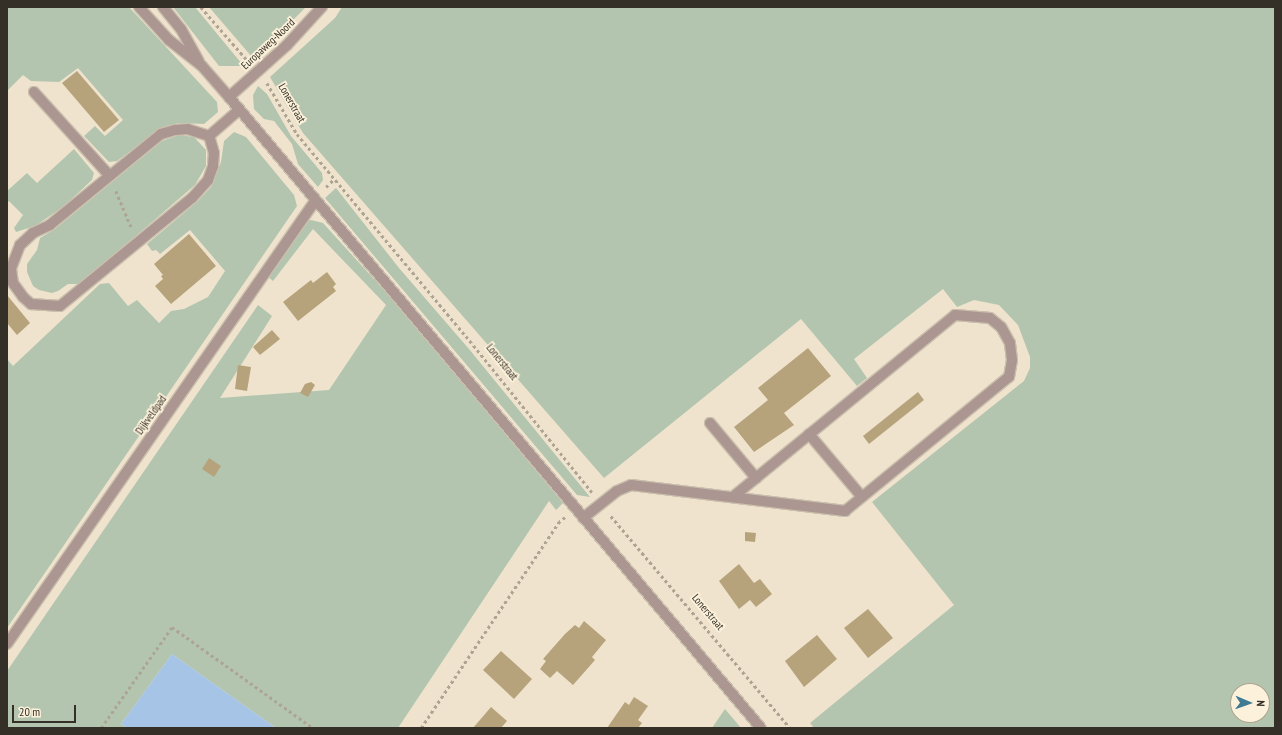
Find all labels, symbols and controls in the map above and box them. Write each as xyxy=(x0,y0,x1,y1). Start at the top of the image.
street label: Europaweg-Noord xyxy=(238,16,298,72)
street label: Lonerstraat xyxy=(276,81,308,125)
street label: Lonerstraat xyxy=(483,341,521,383)
street label: Dijkveldpad xyxy=(133,393,169,437)
street label: Lonerstraat xyxy=(689,591,727,633)
north arrow xyxy=(1230,683,1270,723)
scale bar xyxy=(14,697,78,723)
text: N xyxy=(1254,700,1268,707)
text: 20 m xyxy=(19,704,40,719)

